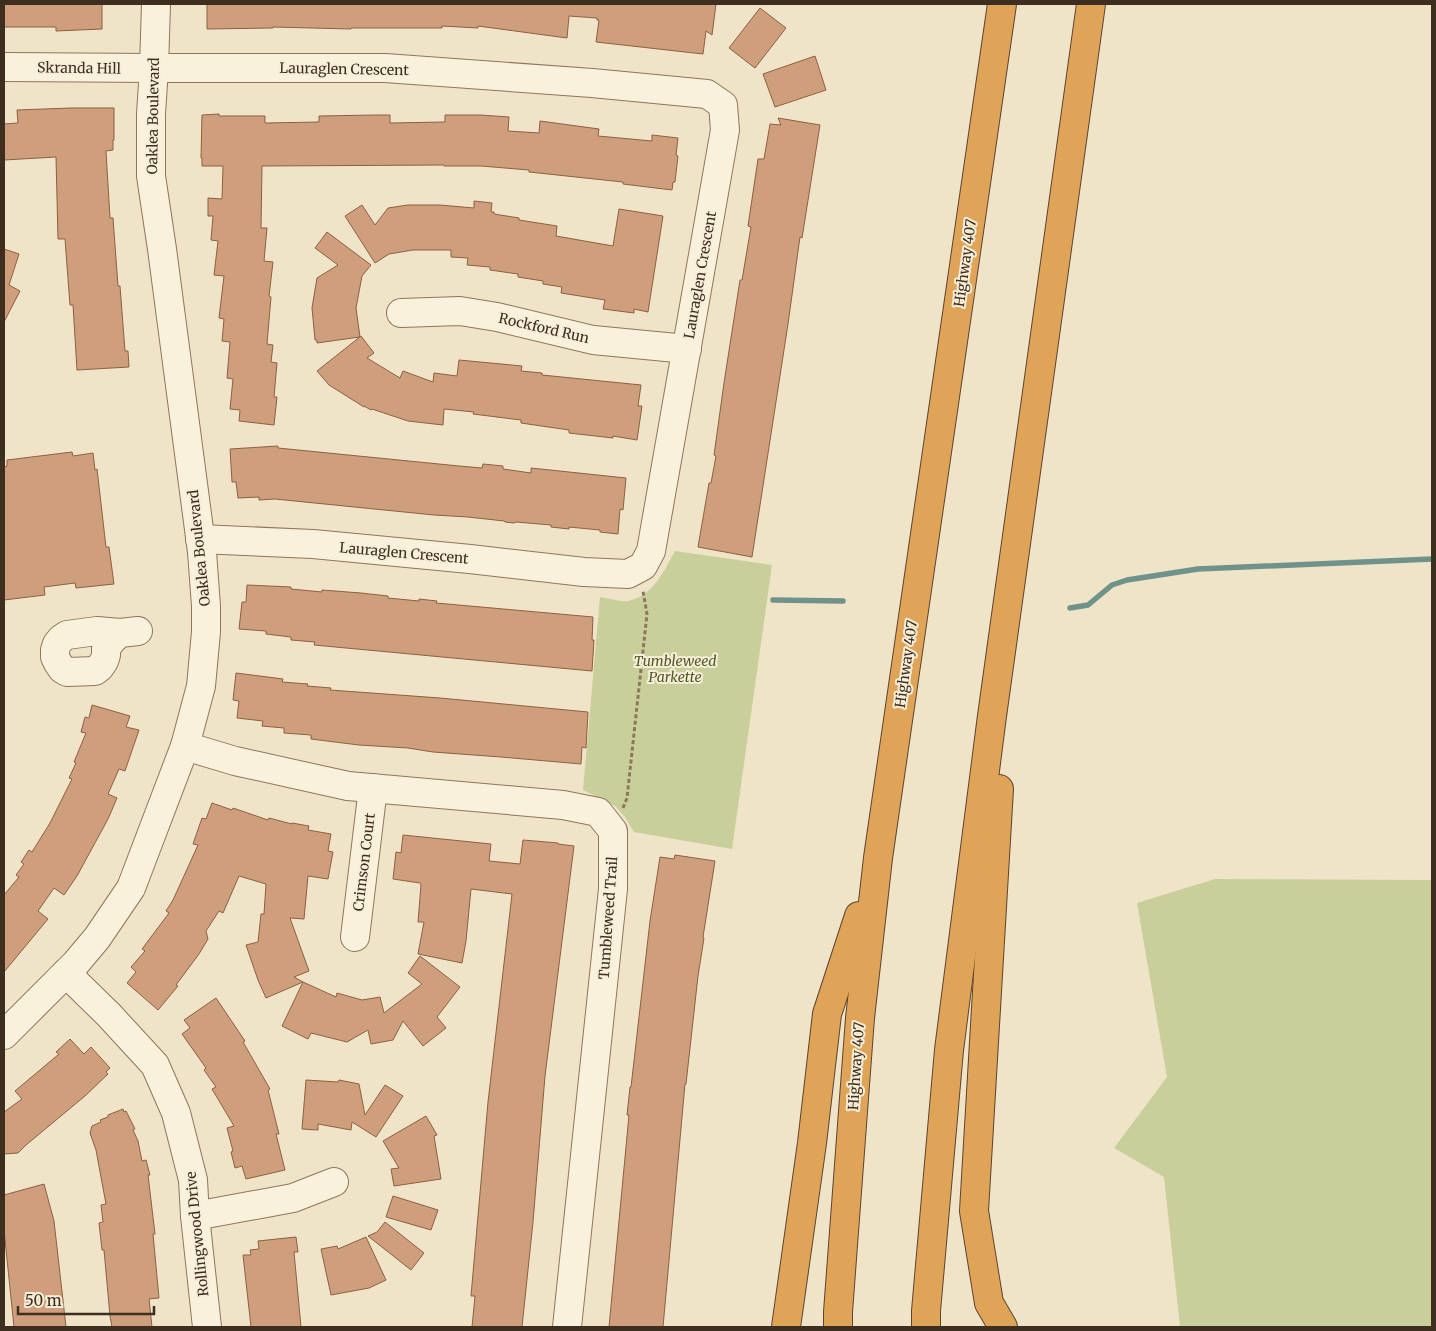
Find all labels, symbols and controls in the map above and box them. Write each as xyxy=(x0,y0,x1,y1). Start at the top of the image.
street label: Oaklea Boulevard xyxy=(143,57,163,175)
street label: Skranda Hill xyxy=(37,58,122,78)
street label: Lauraglen Crescent xyxy=(279,59,409,79)
street label: Lauraglen Crescent xyxy=(680,209,720,340)
street label: Highway 407 xyxy=(950,218,980,308)
street label: Rockford Run xyxy=(497,309,591,347)
street label: Oaklea Boulevard xyxy=(184,488,214,607)
street label: Lauraglen Crescent xyxy=(339,538,470,568)
street label: Highway 407 xyxy=(891,619,921,709)
park label: Tumbleweed Parkette xyxy=(634,652,716,686)
street label: Crimson Court xyxy=(349,811,379,912)
street label: Tumbleweed Trail xyxy=(595,855,621,980)
street label: Highway 407 xyxy=(844,1021,868,1111)
street label: Rollingwood Drive xyxy=(181,1171,213,1297)
scale bar xyxy=(18,1284,154,1316)
text: 50 m xyxy=(25,1291,62,1310)

